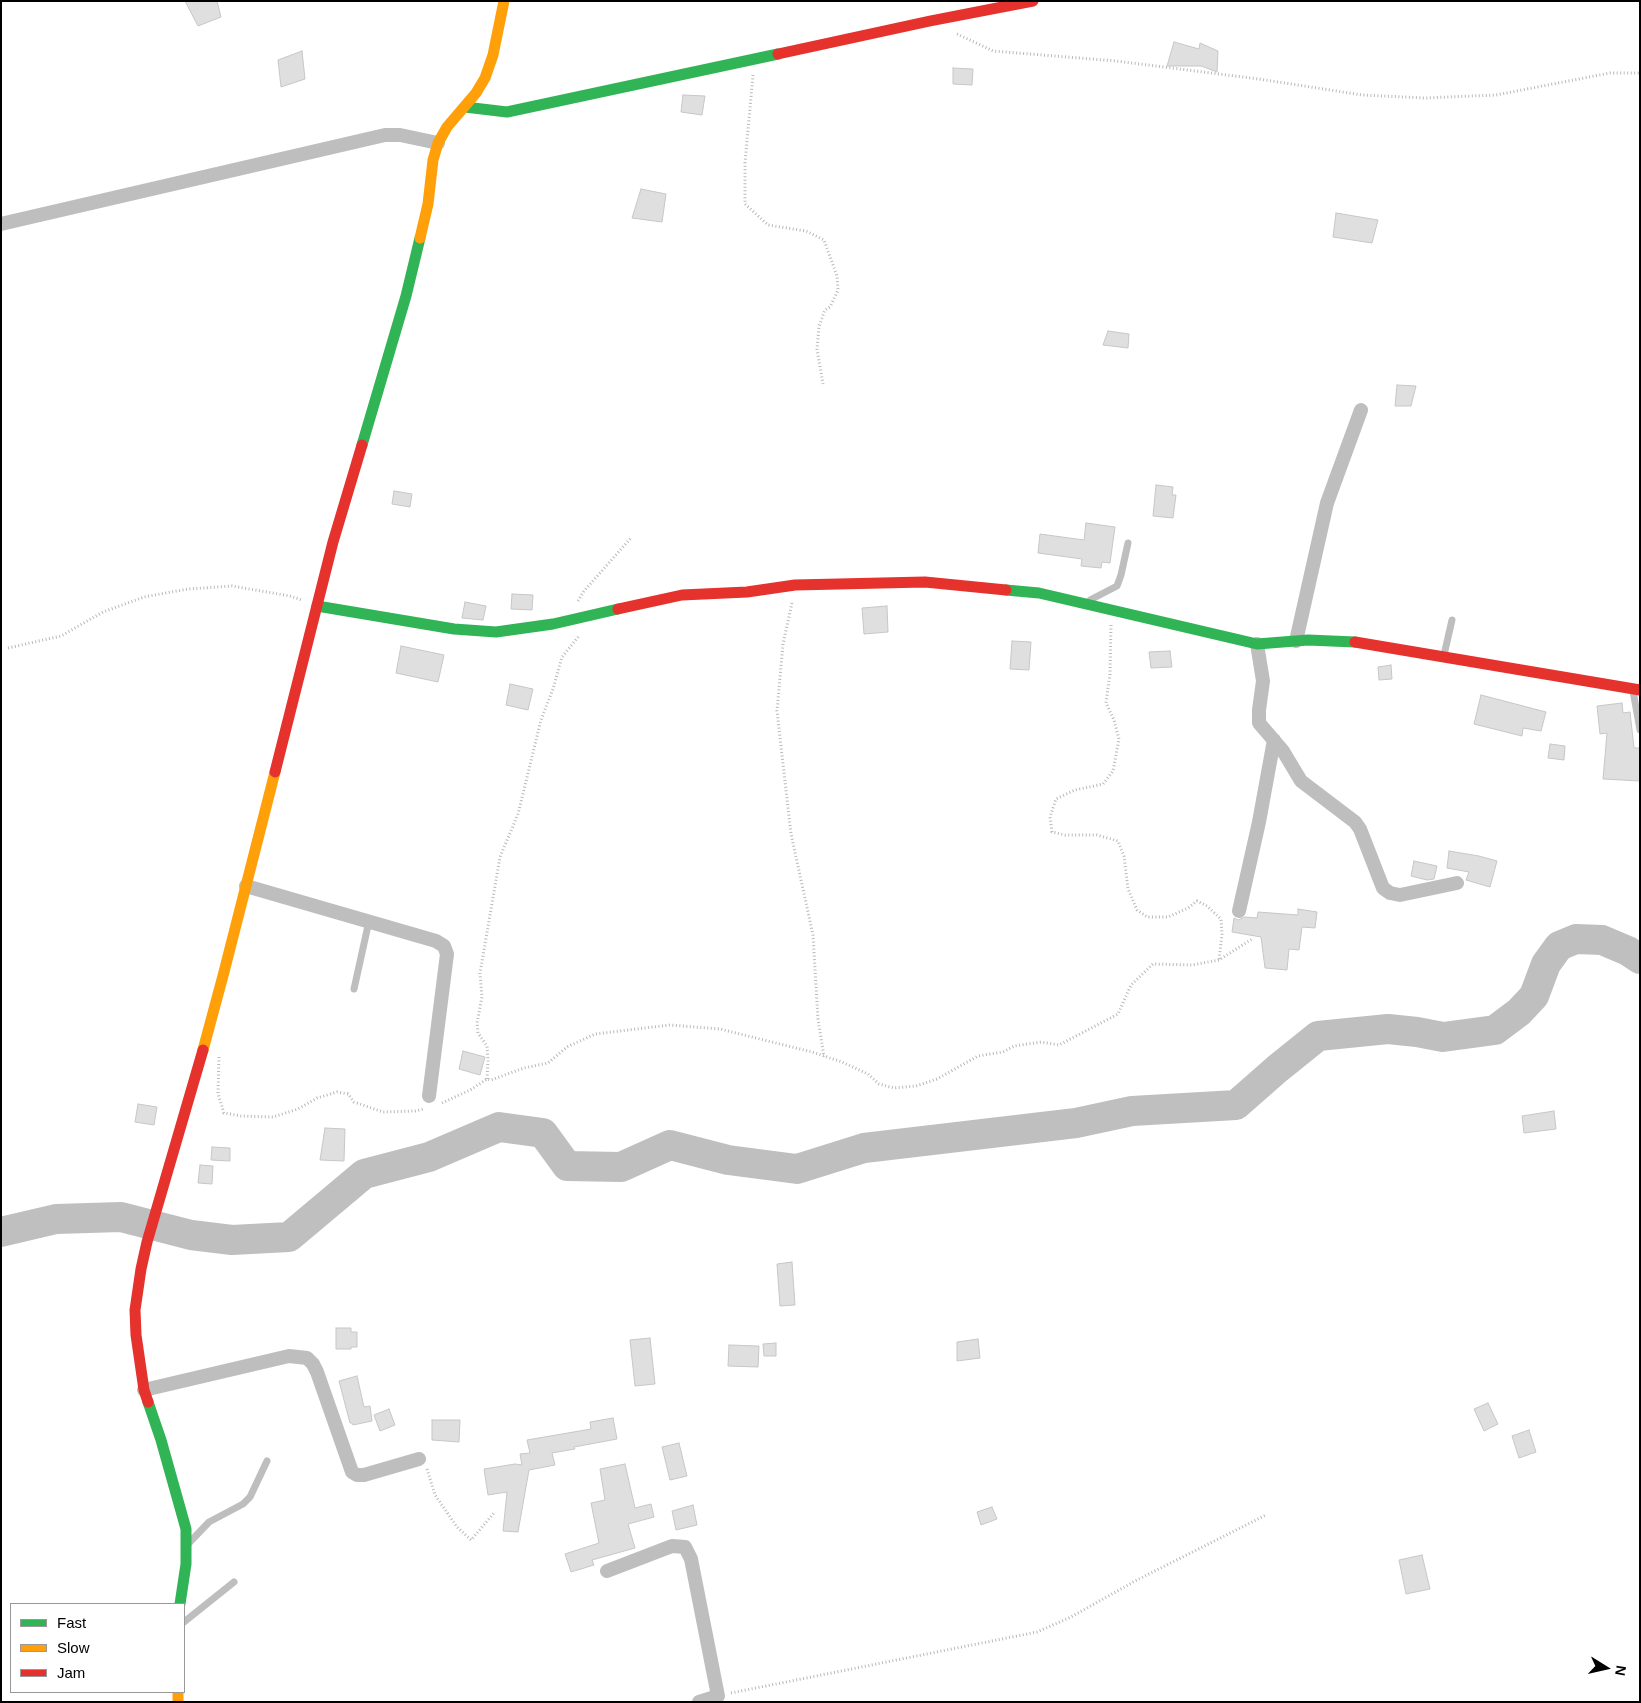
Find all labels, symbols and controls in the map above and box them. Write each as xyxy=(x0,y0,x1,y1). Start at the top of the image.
legend xyxy=(10,1603,185,1693)
text: Fast xyxy=(57,1614,86,1631)
text: Slow xyxy=(57,1639,90,1656)
north arrow xyxy=(1581,1643,1631,1693)
text: Jam xyxy=(57,1664,85,1681)
text: N xyxy=(1612,1664,1630,1677)

